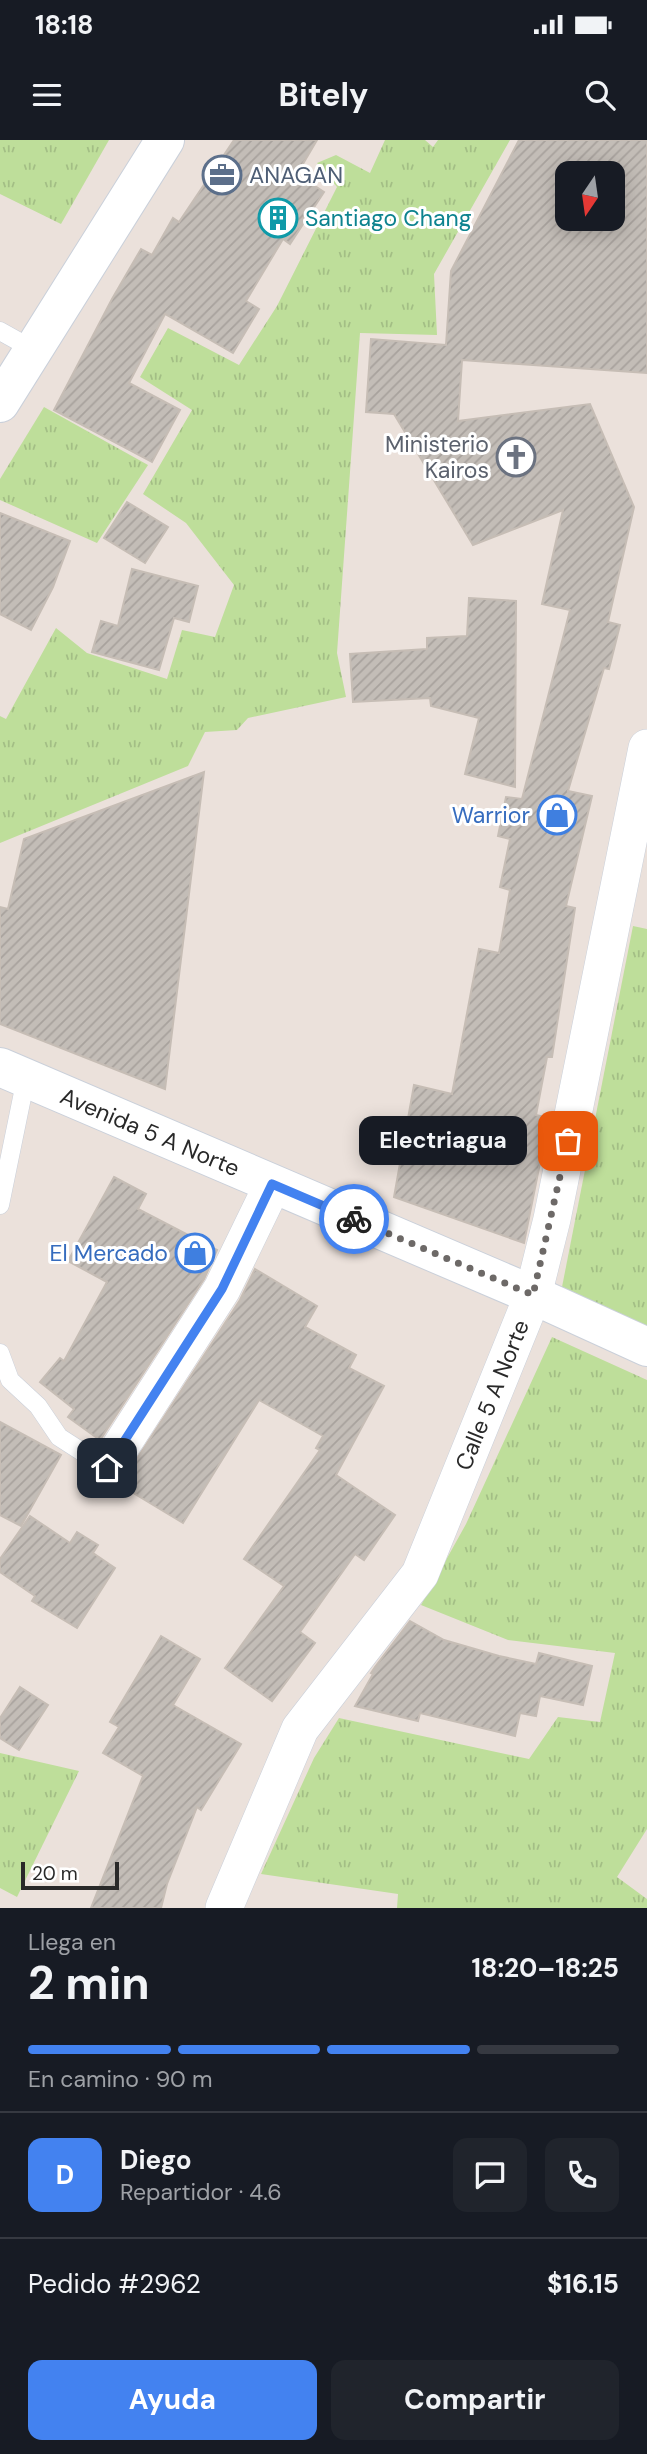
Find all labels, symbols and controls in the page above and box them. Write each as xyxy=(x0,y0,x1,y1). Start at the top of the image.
text: 18:18 xyxy=(35,8,93,42)
text: Bitely xyxy=(279,74,368,116)
icon: menu xyxy=(28,76,66,114)
icon: search xyxy=(581,76,619,114)
office icon: ANAGAN xyxy=(201,154,243,196)
place label: ANAGAN xyxy=(249,160,343,190)
north arrow xyxy=(555,161,625,231)
map controls xyxy=(555,161,625,231)
building icon: Santiago Chang xyxy=(257,197,299,239)
place label: Santiago Chang xyxy=(305,203,472,233)
place label: Ministerio Kairos xyxy=(385,429,489,485)
church icon: Ministerio Kairos xyxy=(495,436,537,478)
shop icon: Warrior xyxy=(536,794,578,836)
place label: Warrior xyxy=(452,800,530,830)
street label: Avenida 5 A Norte xyxy=(56,1081,244,1183)
pin xyxy=(538,1111,598,1171)
callout: Electriagua xyxy=(358,1116,526,1166)
icon: bag xyxy=(549,1122,587,1160)
text: Electriagua xyxy=(379,1125,507,1155)
courier xyxy=(319,1184,389,1254)
icon: bike xyxy=(335,1200,373,1238)
shop icon: El Mercado xyxy=(174,1232,216,1274)
place label: El Mercado xyxy=(50,1238,168,1268)
street label: Calle 5 A Norte xyxy=(448,1315,536,1475)
pin xyxy=(77,1438,137,1498)
icon: home xyxy=(88,1449,126,1487)
scale bar xyxy=(21,1859,119,1891)
text: 20 m xyxy=(32,1861,78,1886)
text: Llega en xyxy=(28,1927,116,1957)
text: 18:20–18:25 xyxy=(471,1951,619,1985)
text: 2 min xyxy=(28,1953,150,2013)
text: En camino · 90 m xyxy=(28,2064,212,2094)
button: chat xyxy=(453,2138,527,2212)
button: phone xyxy=(545,2138,619,2212)
text: Diego xyxy=(120,2143,192,2177)
text: D xyxy=(56,2158,74,2192)
text: Repartidor · 4.6 xyxy=(120,2177,282,2207)
text: Pedido #2962 xyxy=(28,2267,201,2301)
text: $16.15 xyxy=(547,2267,619,2301)
button: Ayuda xyxy=(28,2360,317,2440)
button: Compartir xyxy=(331,2360,619,2440)

